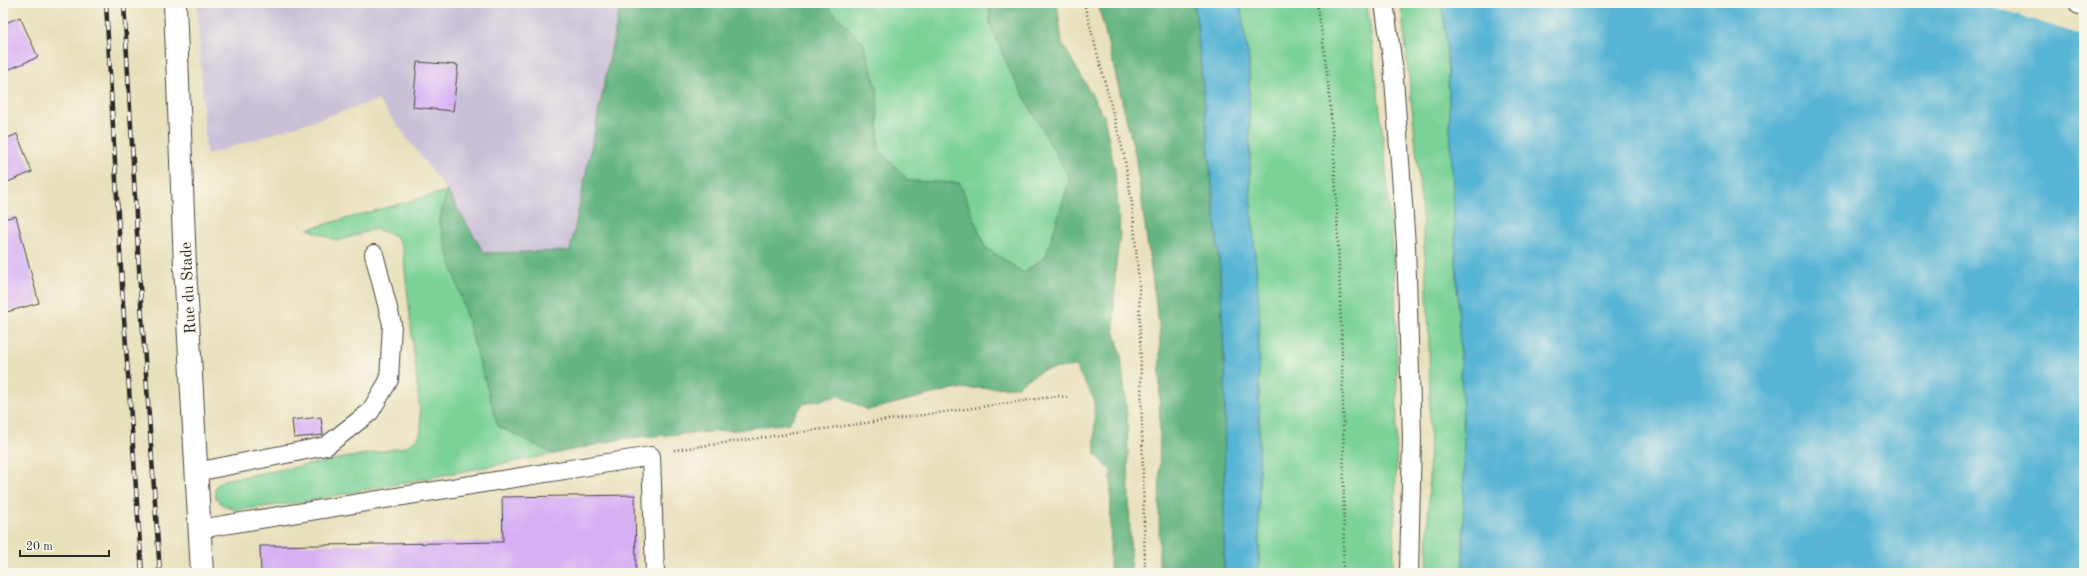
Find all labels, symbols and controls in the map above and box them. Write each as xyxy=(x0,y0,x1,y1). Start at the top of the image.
street label: Rue du Stade xyxy=(179,241,199,334)
scale bar xyxy=(20,532,109,558)
text: 20 m xyxy=(26,541,53,553)

